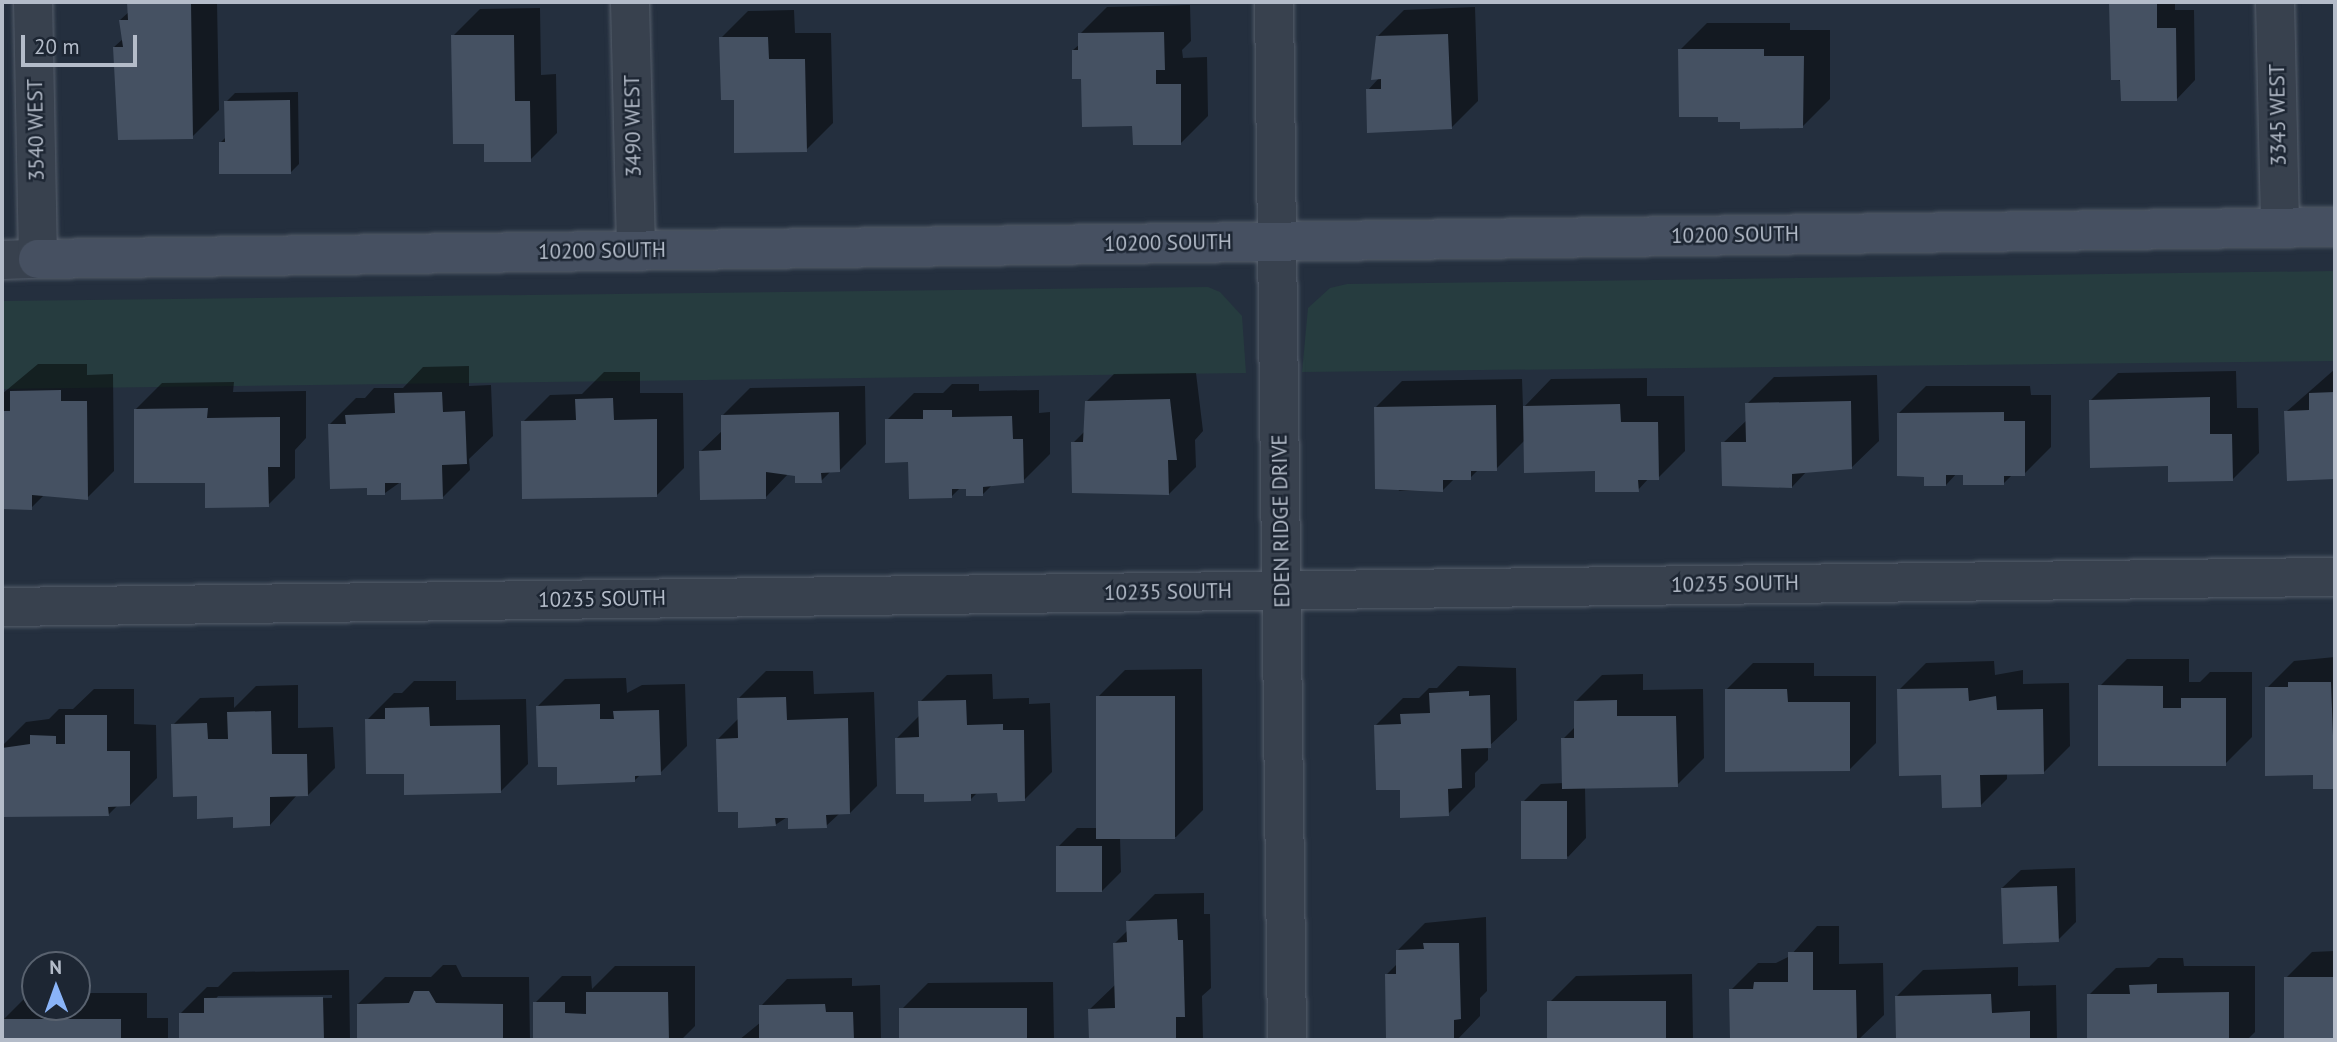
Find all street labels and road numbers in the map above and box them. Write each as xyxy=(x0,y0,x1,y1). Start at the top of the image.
street label: 3345 WEST xyxy=(2265,63,2291,167)
street label: 3490 WEST xyxy=(620,74,646,178)
street label: 3540 WEST xyxy=(23,78,49,182)
street label: 10200 SOUTH xyxy=(1671,221,1799,249)
street label: 10200 SOUTH xyxy=(1104,229,1232,257)
street label: 10200 SOUTH xyxy=(538,237,666,265)
street label: EDEN RIDGE DRIVE xyxy=(1267,434,1295,608)
street label: 10235 SOUTH xyxy=(1671,570,1799,598)
street label: 10235 SOUTH xyxy=(1104,578,1232,606)
street label: 10235 SOUTH xyxy=(538,585,666,613)

